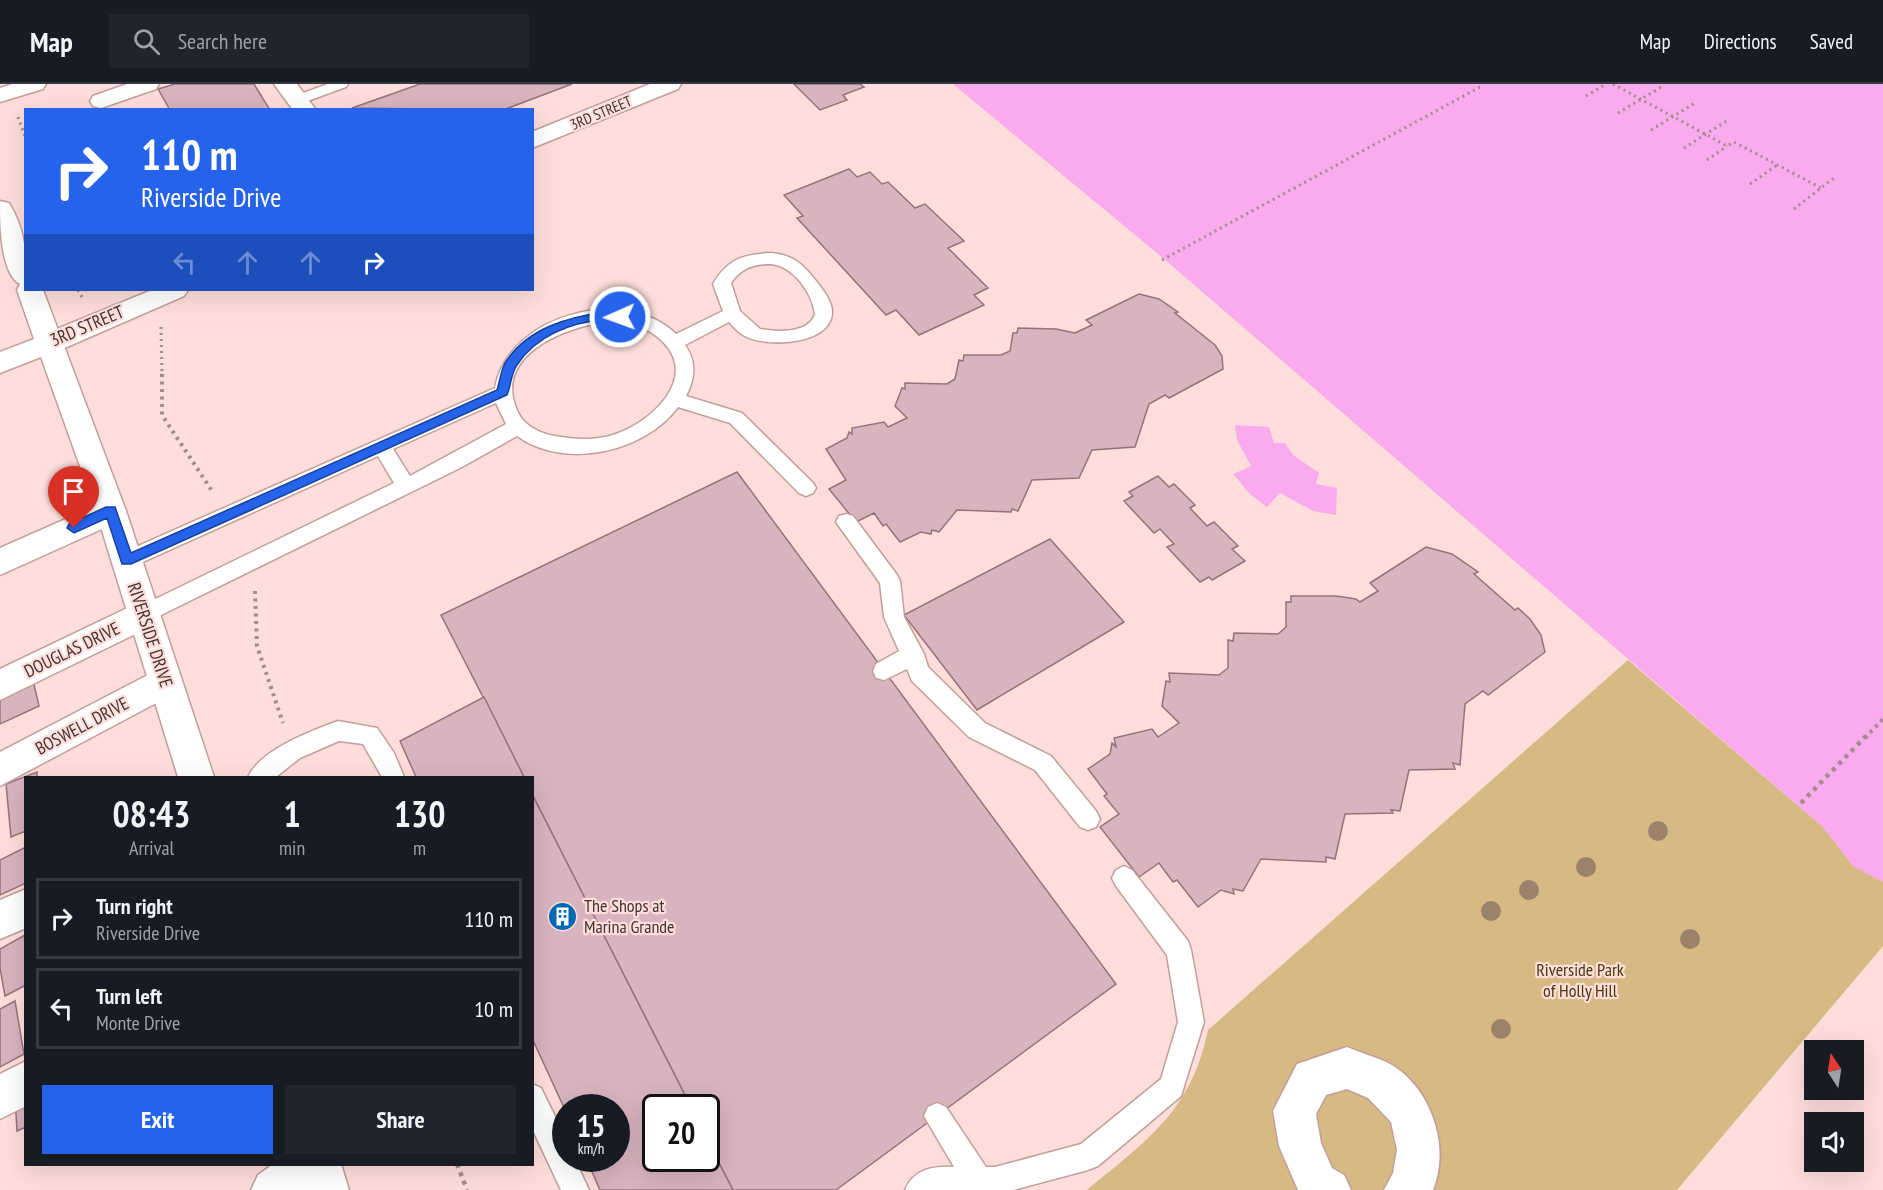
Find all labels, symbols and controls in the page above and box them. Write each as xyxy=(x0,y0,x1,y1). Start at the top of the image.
search box xyxy=(109,14,529,68)
text: Map xyxy=(30,23,73,60)
icon: search xyxy=(130,25,163,58)
text: Search here xyxy=(178,27,267,55)
text: Map xyxy=(1640,28,1671,55)
text: Directions xyxy=(1704,28,1777,55)
text: Saved xyxy=(1810,28,1853,55)
street label: 3RD STREET xyxy=(567,91,635,134)
text: 110 m xyxy=(141,127,238,182)
icon: right xyxy=(42,132,120,210)
text: Riverside Drive xyxy=(141,180,281,214)
icon: left xyxy=(168,246,201,279)
icon: ahead xyxy=(231,246,264,279)
icon: ahead xyxy=(294,246,327,279)
icon: right xyxy=(357,246,390,279)
position arrow xyxy=(588,285,652,349)
street label: 3RD STREET xyxy=(46,300,127,351)
pin xyxy=(48,466,99,528)
icon: arrive xyxy=(57,475,90,508)
street label: RIVERSIDE DRIVE xyxy=(123,580,178,690)
street label: DOUGLAS DRIVE xyxy=(20,617,123,683)
street label: BOSWELL DRIVE xyxy=(31,691,132,760)
text: 08:43 xyxy=(113,790,190,837)
text: 1 xyxy=(283,790,301,837)
text: 130 xyxy=(394,790,445,837)
text: Arrival xyxy=(129,835,174,861)
text: min xyxy=(279,835,305,861)
text: m xyxy=(413,835,426,861)
text: Turn right xyxy=(96,892,173,920)
place label: The Shops at Marina Grande xyxy=(584,894,675,938)
building icon: The Shops at Marina Grande xyxy=(547,900,579,932)
icon: right xyxy=(45,902,78,935)
text: 110 m xyxy=(464,905,513,933)
text: Riverside Drive xyxy=(96,920,200,946)
park label: Riverside Park of Holly Hill xyxy=(1536,958,1624,1002)
text: Turn left xyxy=(96,982,162,1010)
icon: left xyxy=(45,992,78,1025)
text: 10 m xyxy=(474,995,513,1023)
text: Monte Drive xyxy=(96,1010,180,1036)
north arrow xyxy=(1804,1040,1864,1100)
map controls xyxy=(1804,1040,1864,1172)
button: Exit xyxy=(42,1085,273,1154)
button: Share xyxy=(285,1085,516,1154)
speed limit sign: 20 xyxy=(642,1094,720,1172)
text: 15 xyxy=(577,1106,605,1145)
button: sound xyxy=(1804,1112,1864,1172)
text: km/h xyxy=(578,1139,604,1158)

